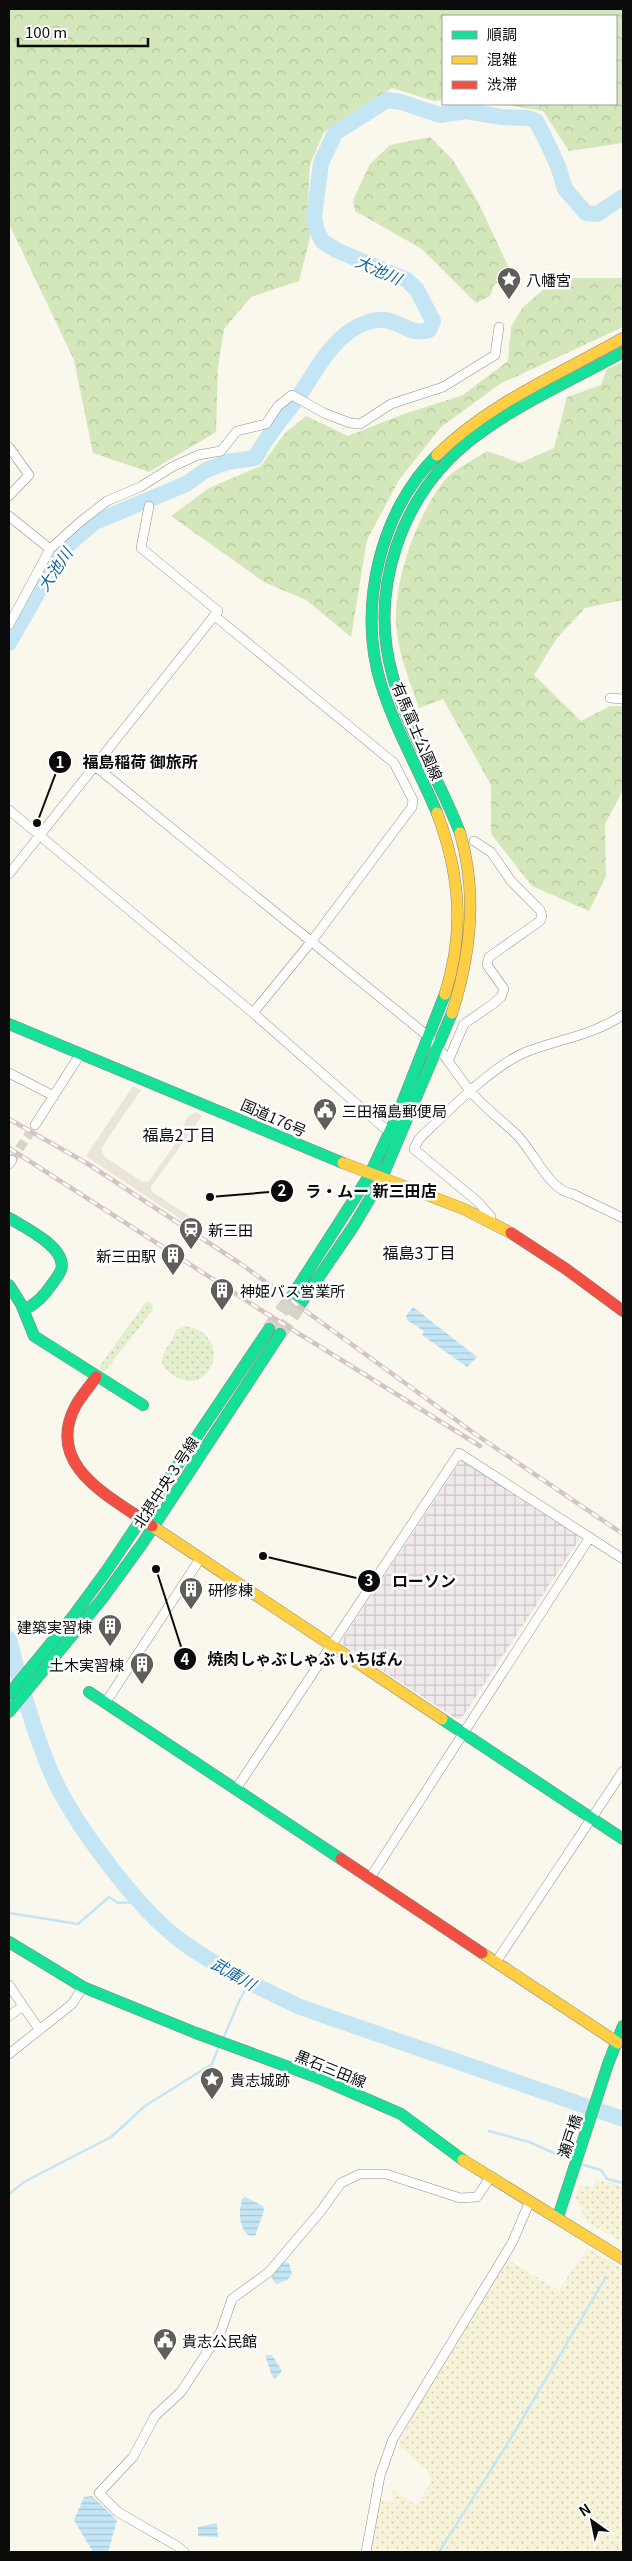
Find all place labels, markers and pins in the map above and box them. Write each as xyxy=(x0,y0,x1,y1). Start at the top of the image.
place icon: 八幡宮 xyxy=(496,266,522,300)
place label: 八幡宮 xyxy=(526,269,571,290)
callout: 福島稲荷 御旅所 xyxy=(47,747,208,778)
public building icon: 三田福島郵便局 xyxy=(312,1097,338,1131)
place label: 三田福島郵便局 xyxy=(342,1100,447,1121)
callout: ラ・ムー 新三田店 xyxy=(270,1176,446,1207)
station icon: 新三田 xyxy=(178,1216,204,1250)
place label: 新三田 xyxy=(208,1219,253,1240)
building icon: 新三田駅 xyxy=(160,1242,186,1276)
place label: 新三田駅 xyxy=(96,1245,156,1266)
building icon: 神姫バス営業所 xyxy=(209,1277,235,1311)
place label: 神姫バス営業所 xyxy=(240,1280,345,1301)
callout: ローソン xyxy=(357,1566,466,1597)
building icon: 研修棟 xyxy=(178,1576,204,1610)
place label: 研修棟 xyxy=(208,1579,253,1600)
building icon: 建築実習棟 xyxy=(97,1613,123,1647)
place label: 建築実習棟 xyxy=(17,1616,92,1637)
callout: 焼肉しゃぶしゃぶ いちばん xyxy=(173,1644,413,1675)
building icon: 土木実習棟 xyxy=(129,1651,155,1685)
place label: 土木実習棟 xyxy=(49,1654,124,1675)
place icon: 貴志城跡 xyxy=(199,2066,225,2100)
place label: 貴志城跡 xyxy=(230,2069,290,2090)
public building icon: 貴志公民館 xyxy=(152,2327,178,2361)
place label: 貴志公民館 xyxy=(182,2330,257,2351)

